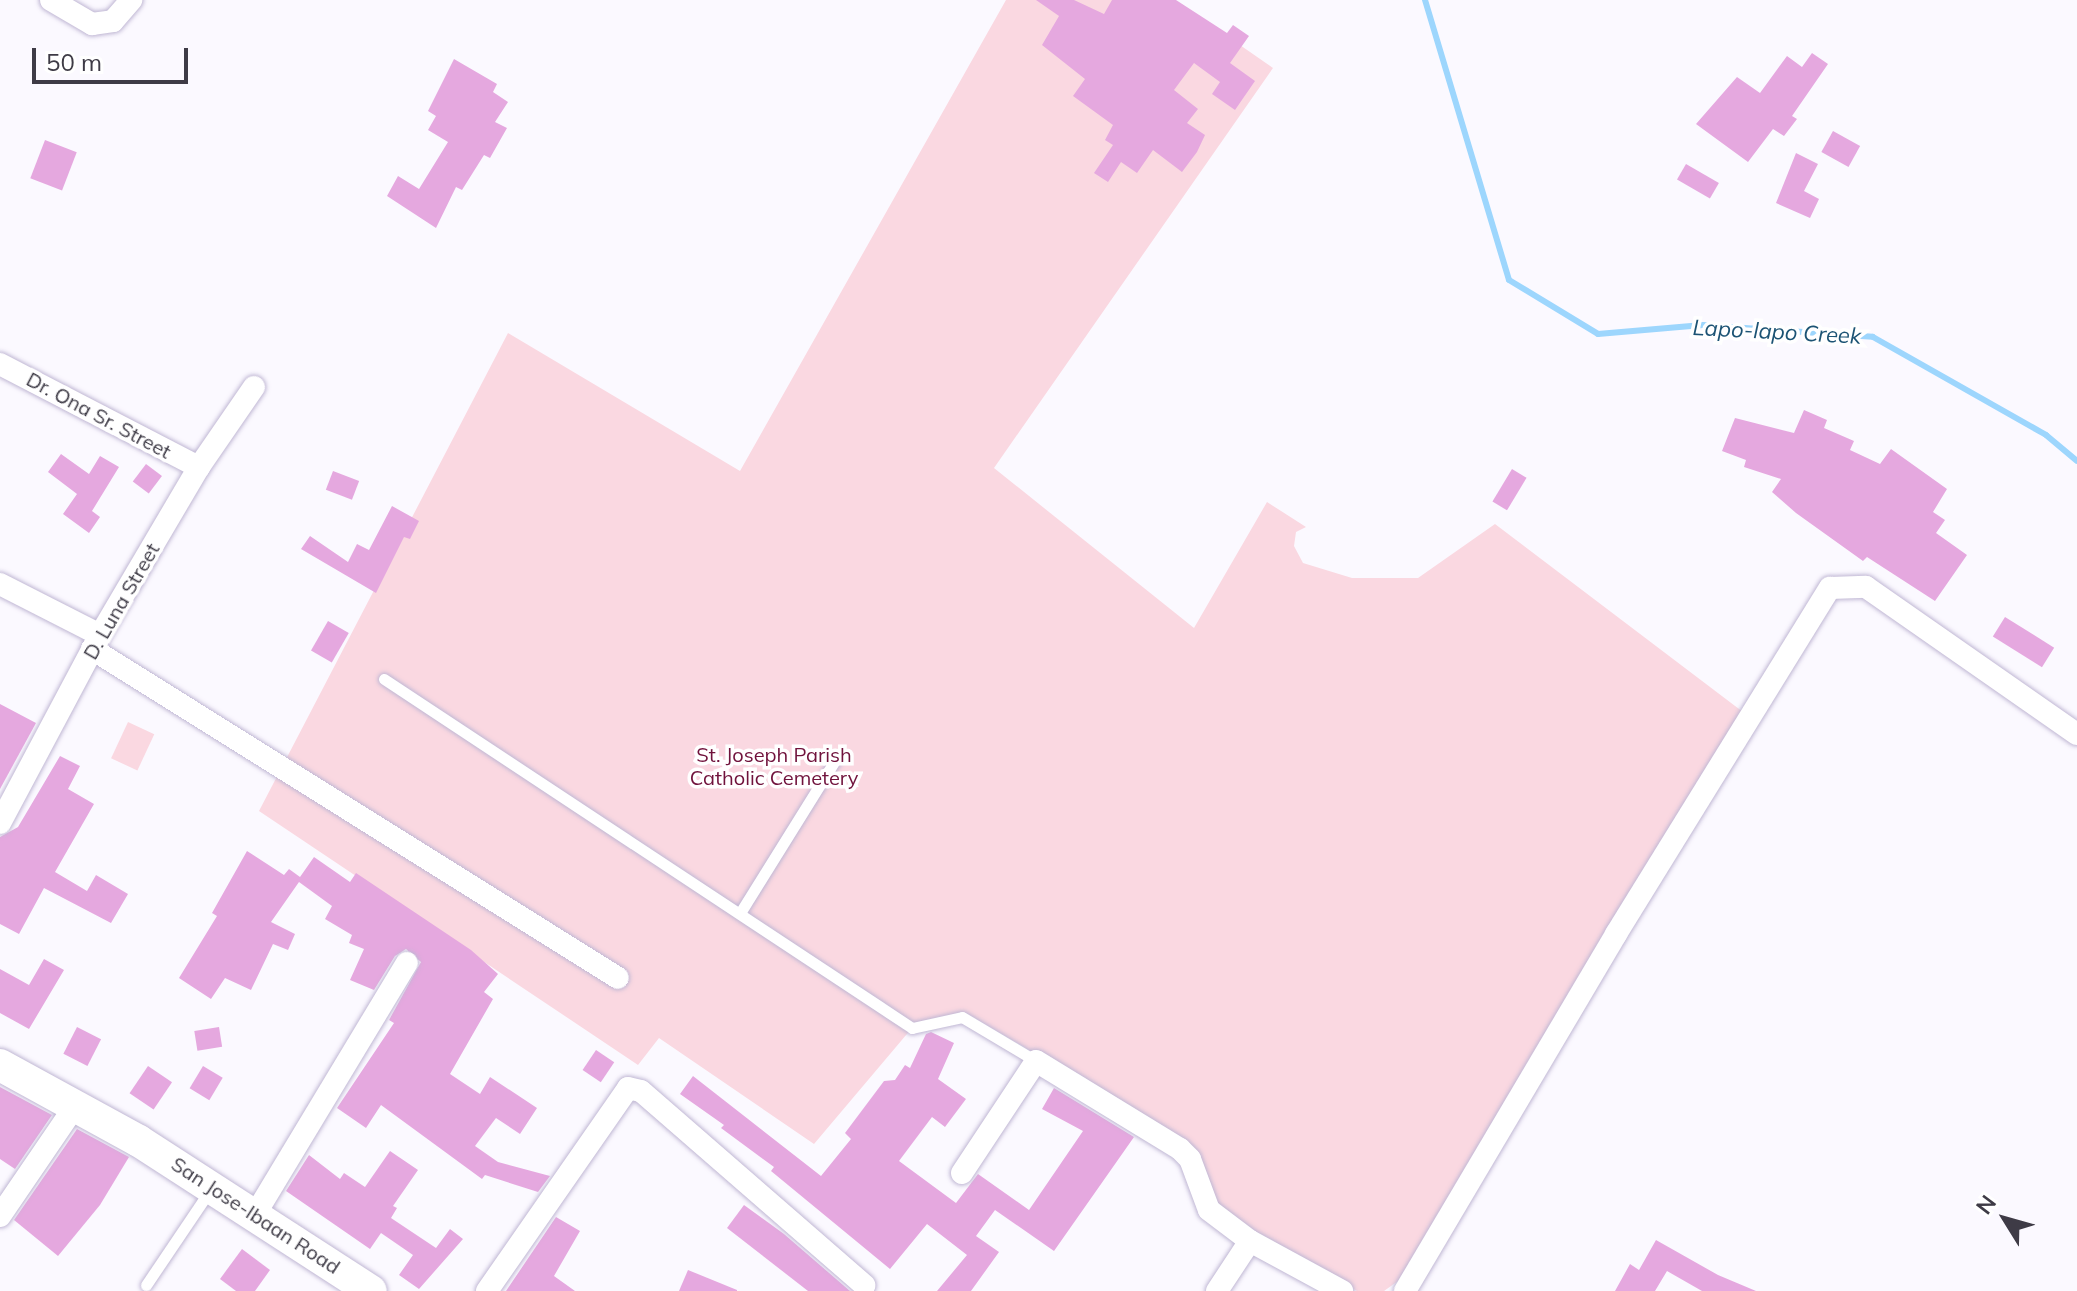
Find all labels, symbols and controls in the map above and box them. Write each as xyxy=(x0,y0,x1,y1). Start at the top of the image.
scale bar xyxy=(36,32,192,82)
text: 50 m xyxy=(46,47,102,77)
water label: Lapo-lapo Creek xyxy=(1692,314,1862,350)
street label: Dr. Ona Sr. Street xyxy=(23,367,175,463)
street label: D. Luna Street xyxy=(78,539,164,663)
park label: St. Joseph Parish Catholic Cemetery xyxy=(690,742,858,789)
street label: San Jose-Ibaan Road xyxy=(167,1152,345,1278)
north arrow xyxy=(1965,1179,2045,1259)
text: N xyxy=(1970,1189,2002,1220)

